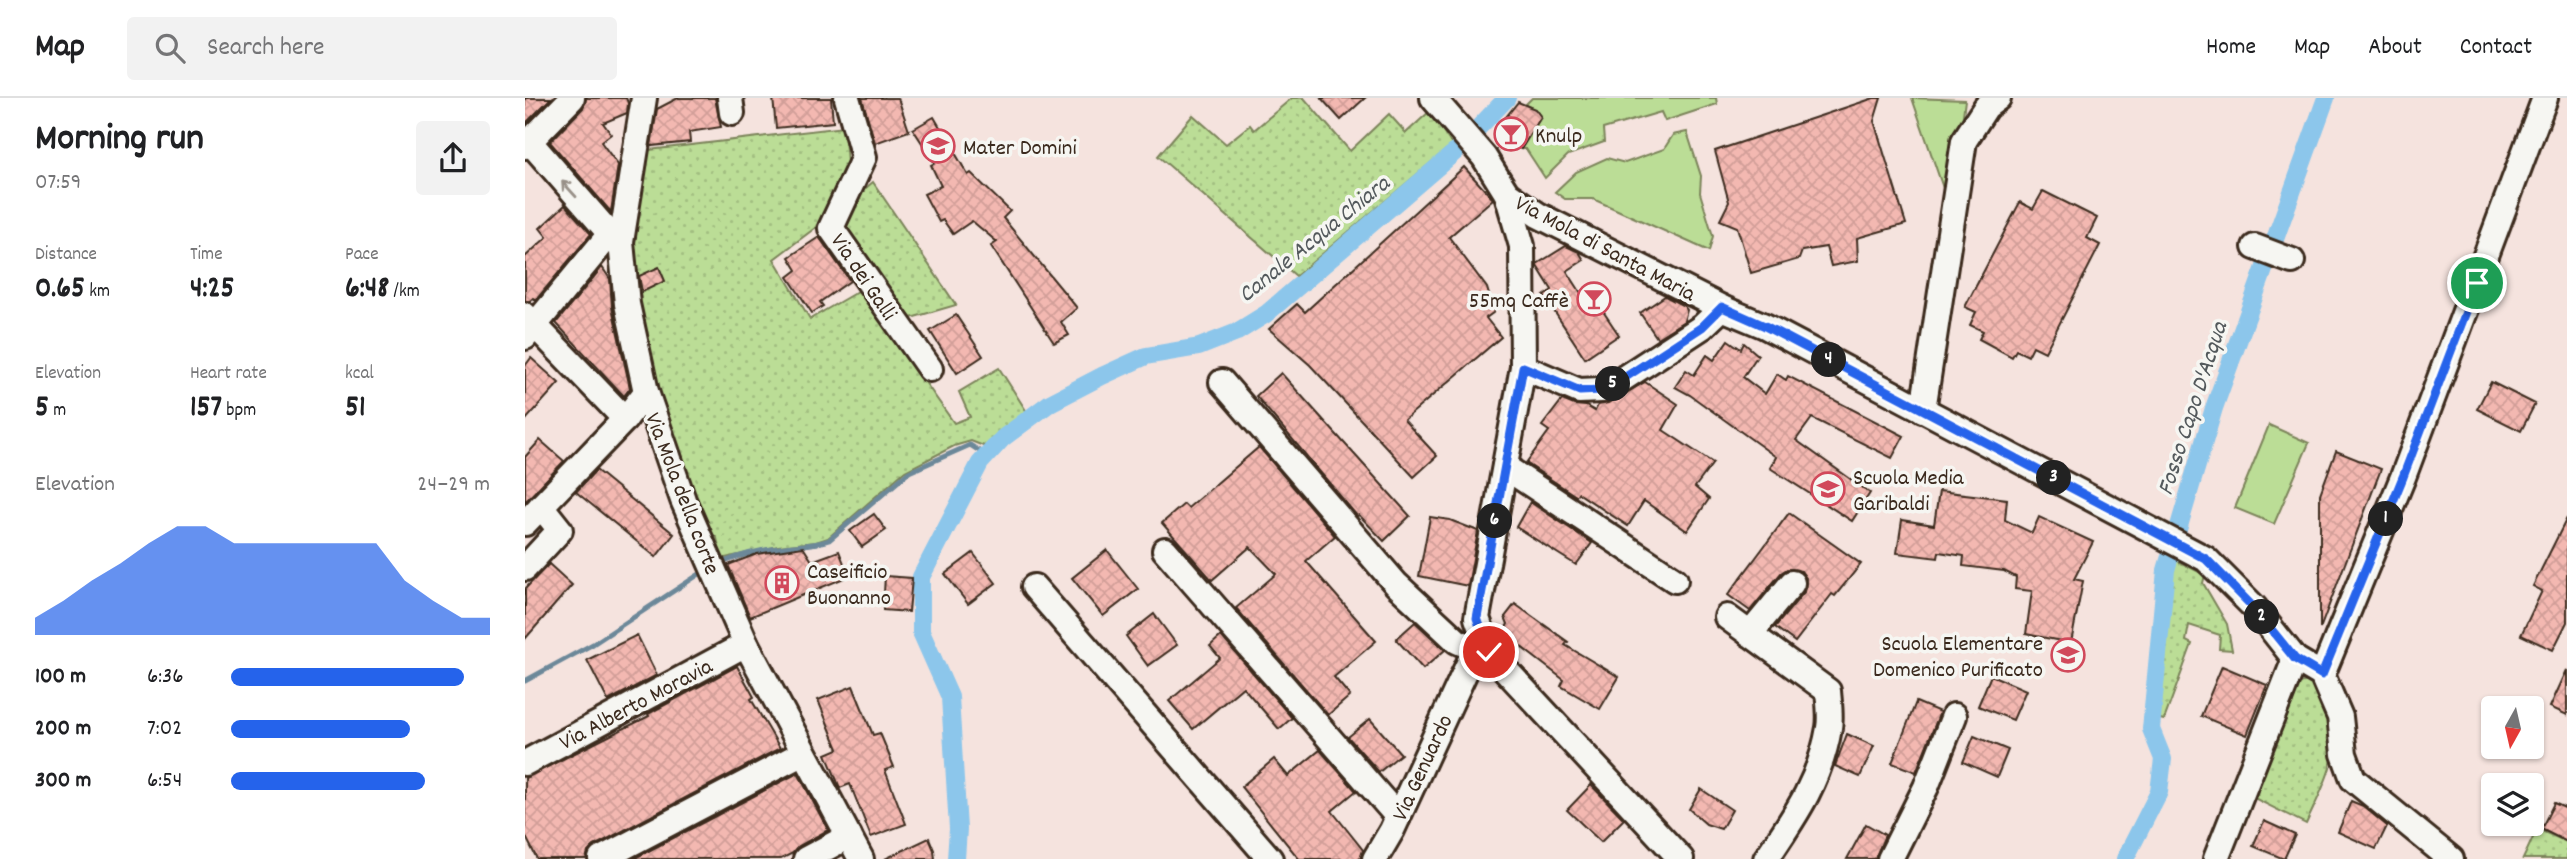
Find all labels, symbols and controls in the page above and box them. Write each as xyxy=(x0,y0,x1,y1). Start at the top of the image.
search box xyxy=(127,17,617,80)
text: Map xyxy=(35,25,85,72)
icon: search xyxy=(151,29,189,67)
text: Search here xyxy=(207,30,325,67)
text: Home xyxy=(2206,31,2256,65)
text: Map xyxy=(2294,31,2330,65)
text: About xyxy=(2368,31,2422,65)
text: Contact xyxy=(2460,31,2532,65)
text: Morning run xyxy=(35,113,204,168)
bar icon: Knulp xyxy=(1492,115,1530,153)
button: share xyxy=(416,121,490,195)
place label: Knulp xyxy=(1535,121,1582,154)
school or university icon: Mater Domini xyxy=(919,127,957,165)
place label: Mater Domini xyxy=(963,133,1077,166)
text: 07:59 xyxy=(35,167,81,200)
water label: Canale Acqua Chiara xyxy=(1232,167,1399,312)
one-way arrow xyxy=(561,180,577,198)
street label: Via Mola di Santa Maria xyxy=(1508,188,1702,312)
street label: Via dei Galli xyxy=(821,228,904,328)
text: Distance xyxy=(35,242,97,269)
text: Time xyxy=(190,242,223,269)
text: Pace xyxy=(345,242,379,269)
pin xyxy=(2447,253,2507,313)
icon: arrive xyxy=(2458,264,2496,302)
text: 0.65 xyxy=(35,269,85,312)
text: 4:25 xyxy=(190,269,234,312)
text: 6:48 xyxy=(345,269,389,312)
text: km xyxy=(85,279,110,306)
text: /km xyxy=(389,279,420,306)
bar icon: 55mq Caffè xyxy=(1575,280,1613,318)
place label: 55mq Caffè xyxy=(1469,286,1569,319)
water label: Fosso Capo D'Acqua xyxy=(2150,316,2238,500)
pin: 4 xyxy=(1811,342,1847,378)
text: 4 xyxy=(1825,346,1832,373)
text: Elevation xyxy=(35,361,101,388)
text: Heart rate xyxy=(190,361,267,388)
text: kcal xyxy=(345,361,374,388)
pin: 5 xyxy=(1595,366,1631,402)
text: 5 xyxy=(1608,370,1617,397)
text: 5 xyxy=(35,388,49,431)
text: 157 xyxy=(190,388,222,431)
text: 51 xyxy=(345,388,365,431)
text: m xyxy=(49,398,66,425)
text: bpm xyxy=(222,398,256,425)
street label: Via Mola della corte xyxy=(635,408,727,580)
pin: 3 xyxy=(2037,460,2071,496)
place label: Scuola Media Garibaldi xyxy=(1853,463,1965,522)
text: 3 xyxy=(2049,464,2058,491)
text: Elevation xyxy=(35,469,115,502)
text: 24–29 m xyxy=(417,469,490,502)
school or university icon: Scuola Media Garibaldi xyxy=(1809,470,1847,508)
pin: 1 xyxy=(2368,502,2403,536)
pin: 6 xyxy=(1478,504,1513,538)
text: 1 xyxy=(2383,505,2388,532)
text: 6 xyxy=(1490,507,1499,534)
place label: Caseificio Buonanno xyxy=(807,557,891,616)
building icon: Caseificio Buonanno xyxy=(763,564,801,602)
pin: 2 xyxy=(2245,600,2279,634)
text: 2 xyxy=(2257,603,2266,630)
pin xyxy=(1459,622,1519,682)
place label: Scuola Elementare Domenico Purificato xyxy=(1873,629,2043,688)
icon: check xyxy=(1470,633,1508,671)
school or university icon: Scuola Elementare Domenico Purificato xyxy=(2049,636,2087,674)
street label: Via Alberto Moravia xyxy=(554,651,720,760)
text: 100 m xyxy=(35,661,86,694)
text: 6:36 xyxy=(147,661,184,694)
north arrow xyxy=(2481,696,2545,760)
map controls xyxy=(2481,696,2544,836)
street label: Via Genuardo xyxy=(1385,710,1463,827)
text: 200 m xyxy=(35,713,91,746)
text: 7:02 xyxy=(147,713,182,746)
text: 300 m xyxy=(35,765,91,798)
text: 6:54 xyxy=(147,765,182,798)
button: layers xyxy=(2481,773,2544,836)

